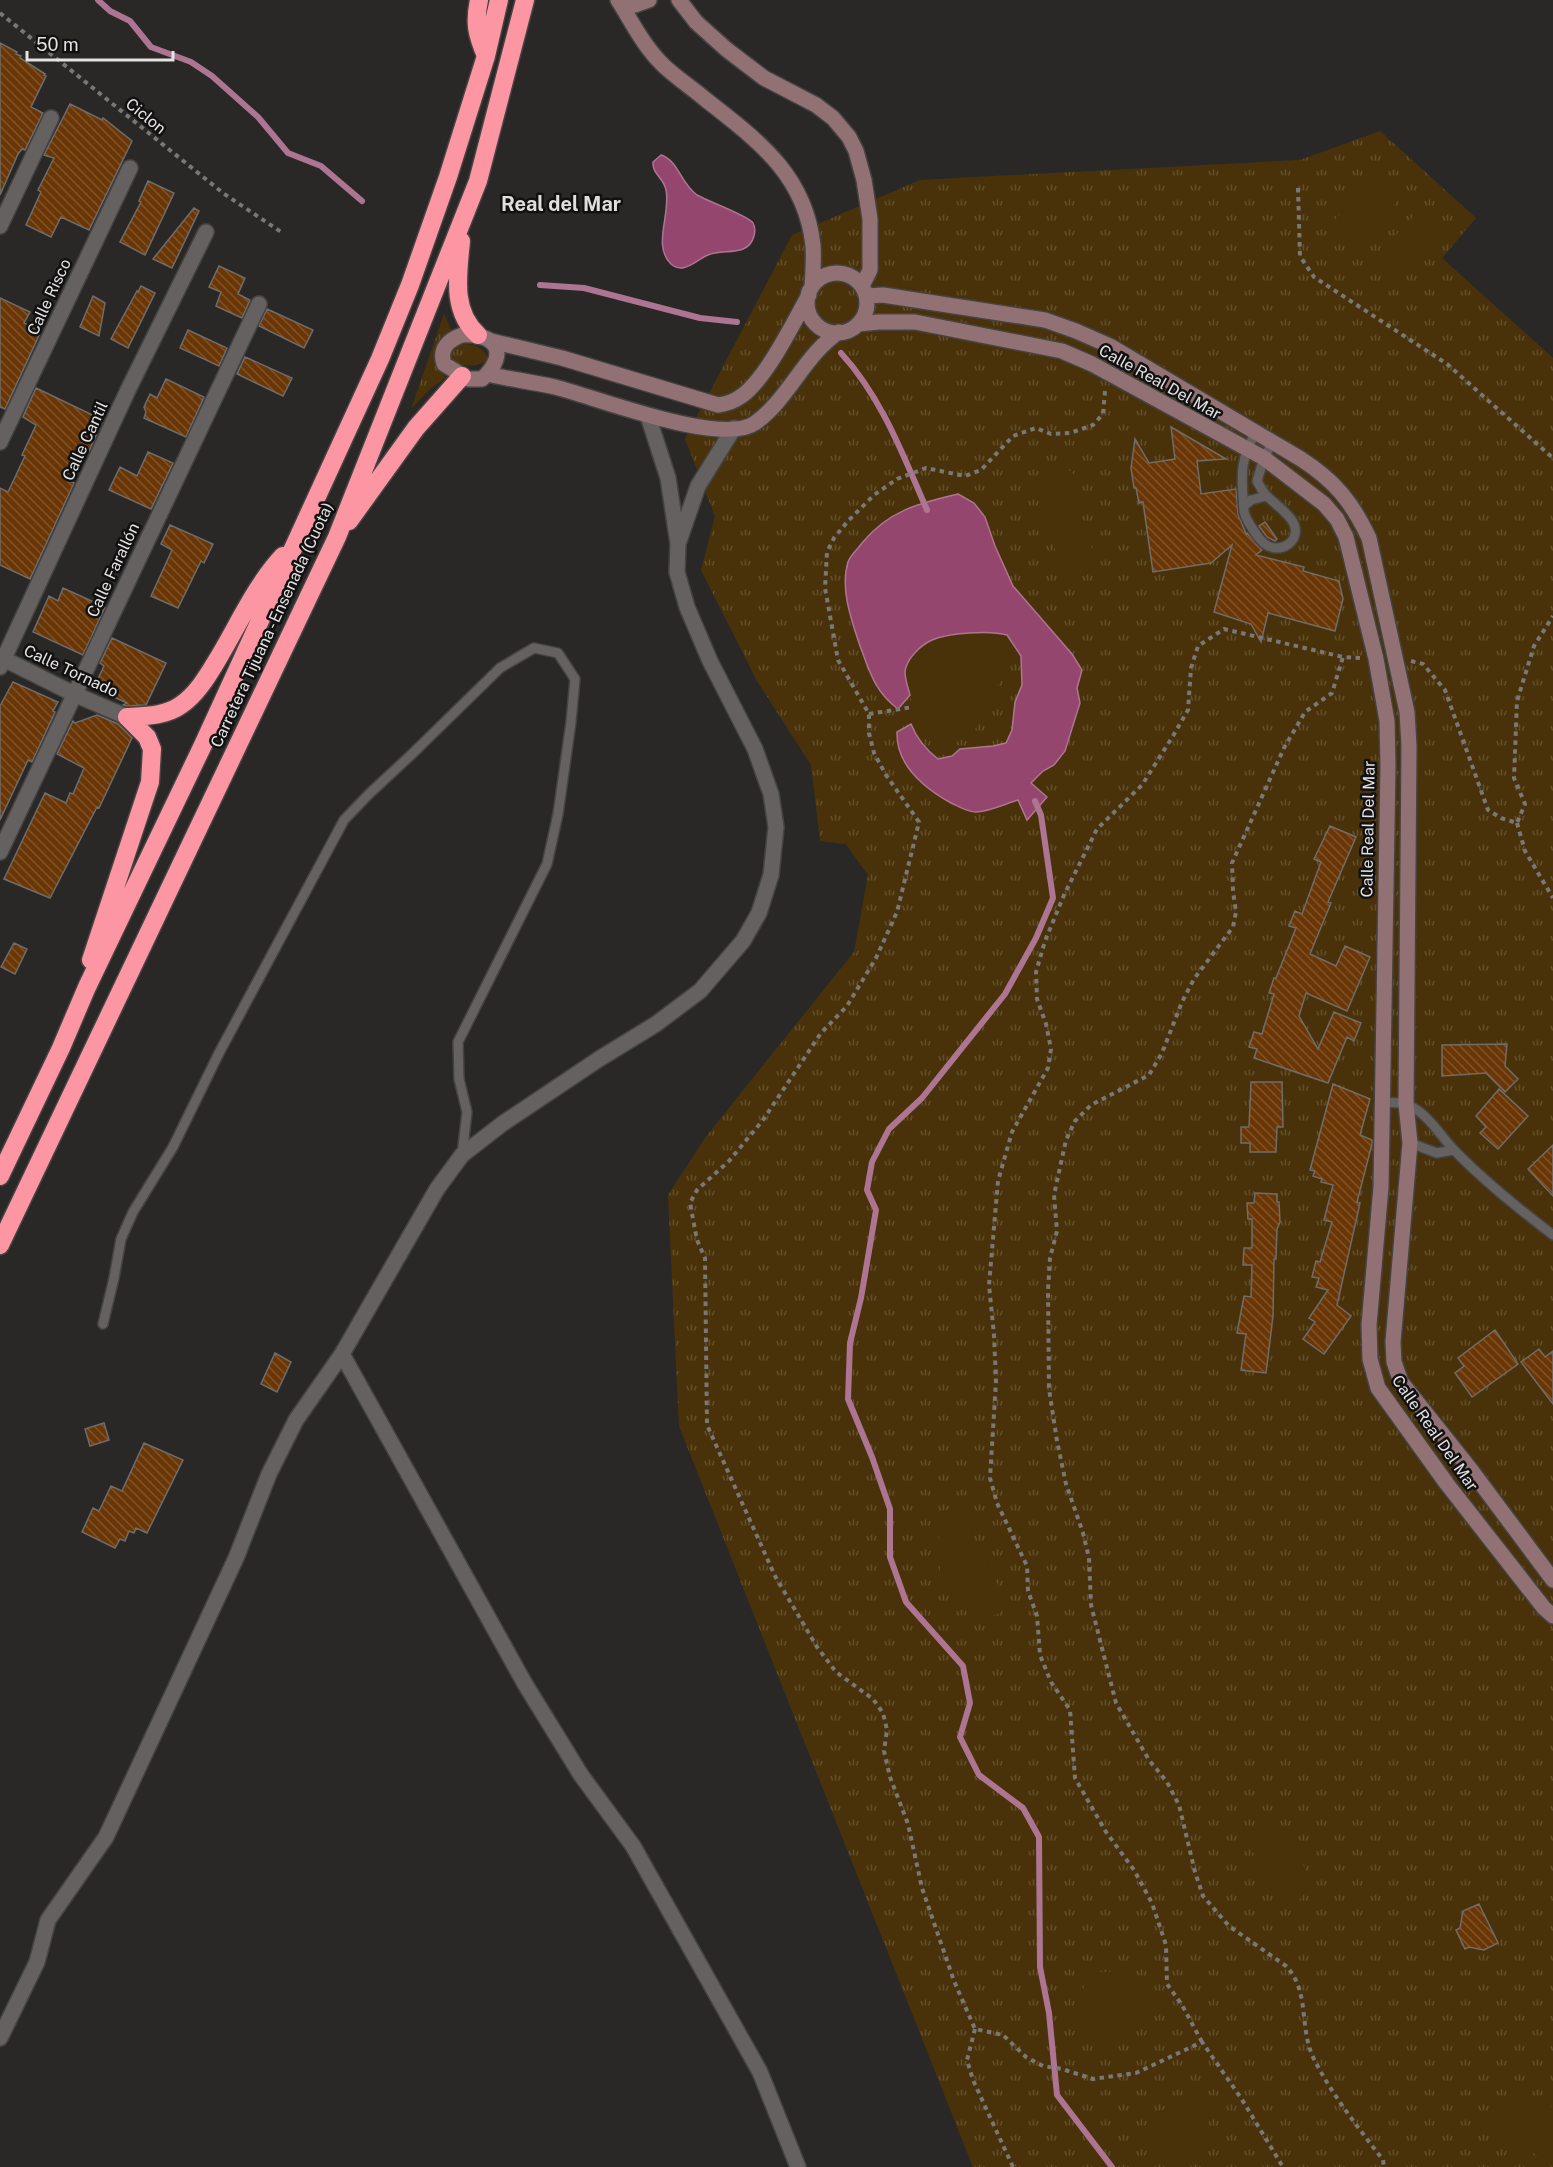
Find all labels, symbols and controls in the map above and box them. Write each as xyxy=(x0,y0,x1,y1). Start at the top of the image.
scale bar xyxy=(27,24,172,62)
text: 50 m xyxy=(36,34,79,55)
street label: Ciclon xyxy=(122,94,170,138)
district label: Real del Mar xyxy=(501,192,621,216)
street label: Calle Risco xyxy=(23,256,75,338)
street label: Calle Real Del Mar xyxy=(1096,341,1224,423)
street label: Calle Cantil xyxy=(58,398,112,484)
street label: Carretera Tijuana - Ensenada (Cuota) xyxy=(207,500,337,750)
street label: Calle Farallón xyxy=(83,520,143,620)
street label: Calle Tornado xyxy=(21,641,121,701)
street label: Calle Real Del Mar xyxy=(1357,760,1379,898)
street label: Calle Real Del Mar xyxy=(1388,1371,1482,1495)

